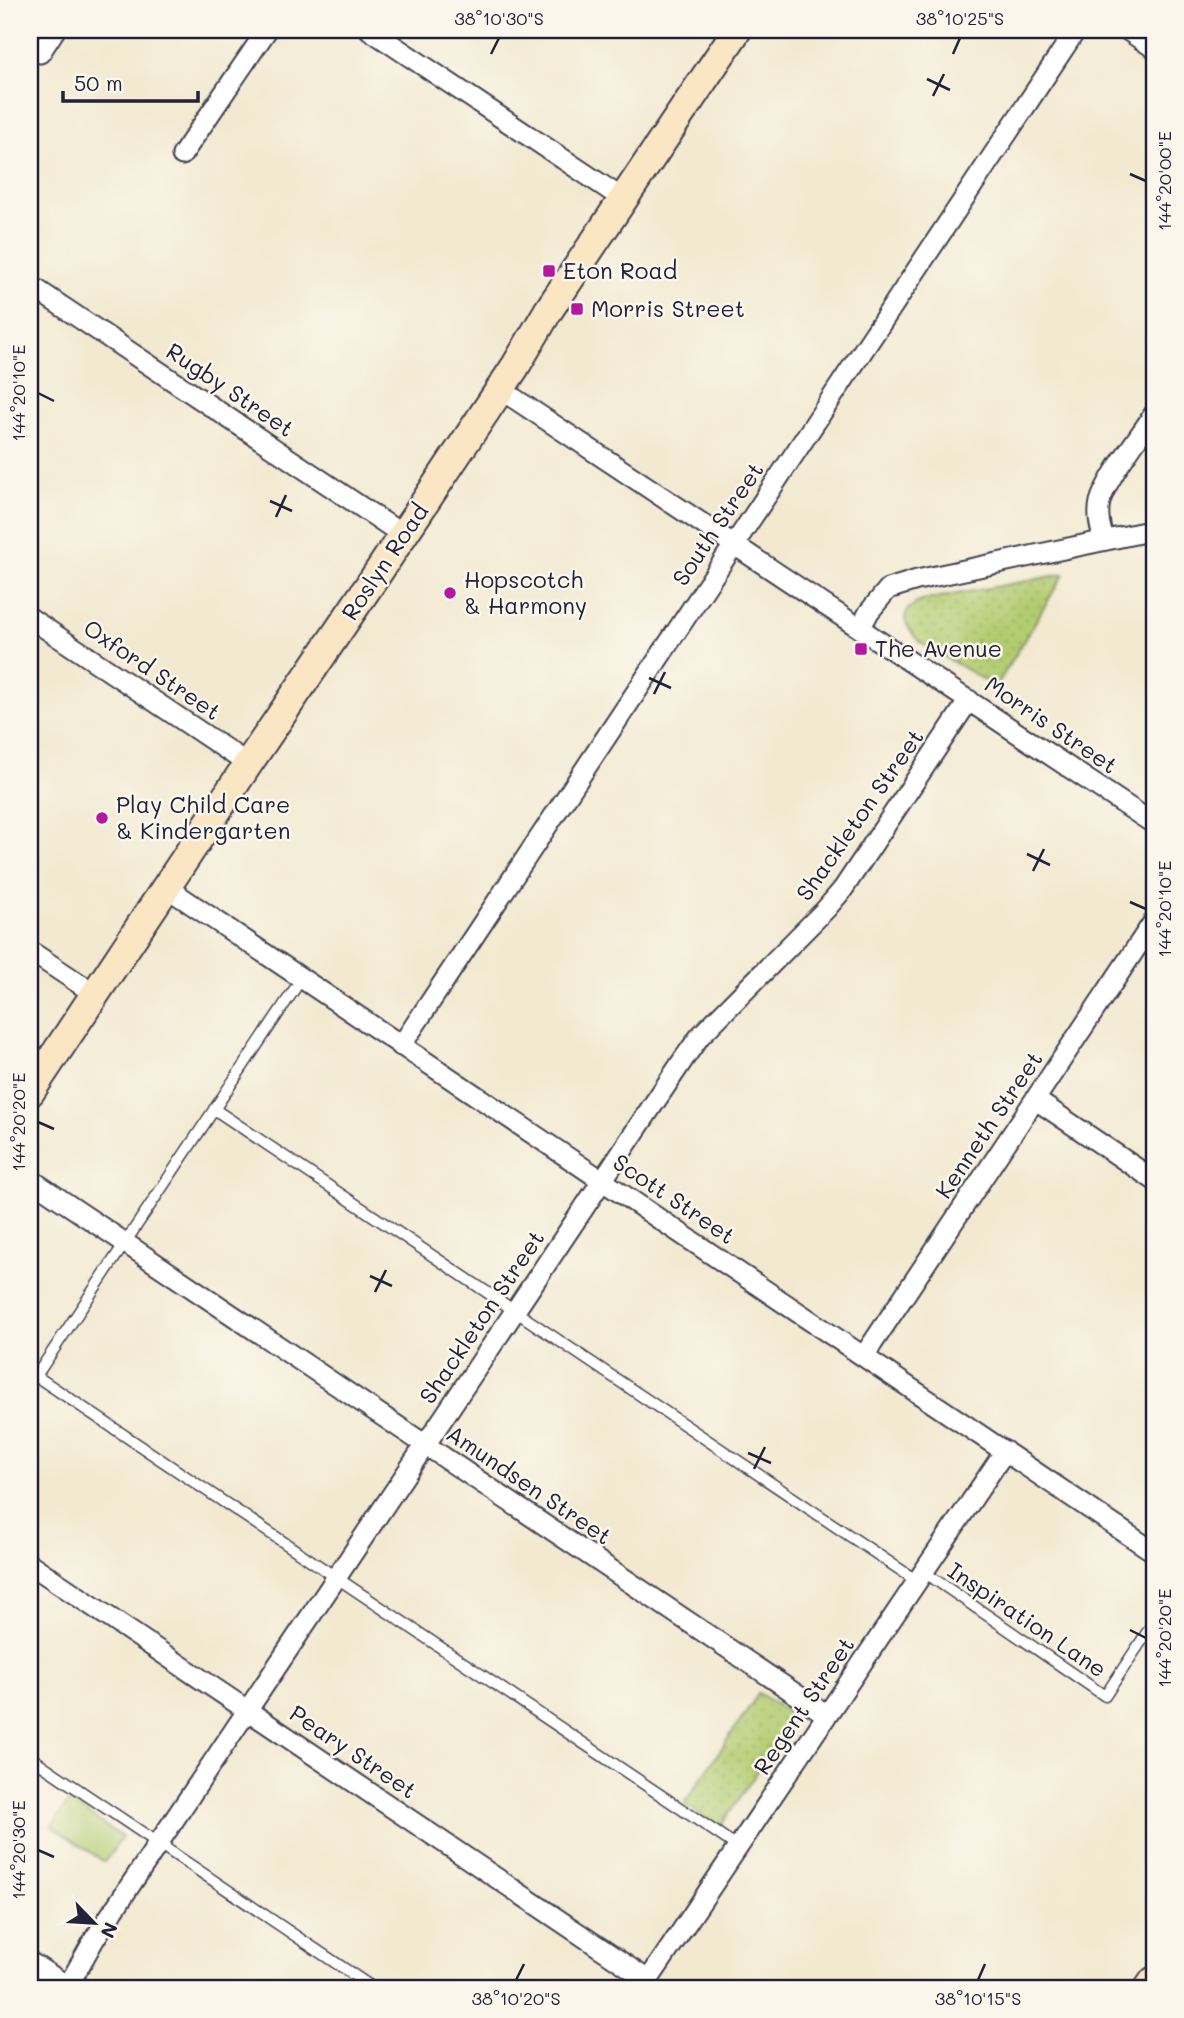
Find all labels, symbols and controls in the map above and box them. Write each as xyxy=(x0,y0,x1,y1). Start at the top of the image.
text: 38°10'30"S xyxy=(454,6,544,30)
text: 38°10'25"S xyxy=(916,6,1004,30)
scale bar xyxy=(63,60,198,104)
text: 50 m xyxy=(74,69,123,96)
text: 144°20'00"E xyxy=(1152,131,1176,231)
place label: Eton Road xyxy=(563,255,677,285)
marker: Eton Road xyxy=(541,263,557,279)
place label: Morris Street xyxy=(591,293,745,323)
marker: Morris Street xyxy=(569,301,585,317)
street label: Rugby Street xyxy=(161,335,300,443)
text: 144°20'10"E xyxy=(6,344,30,442)
street label: South Street xyxy=(665,456,770,591)
street label: Roslyn Road xyxy=(334,497,434,626)
place label: Hopscotch & Harmony xyxy=(464,564,587,620)
marker: Hopscotch & Harmony xyxy=(442,585,458,601)
street label: Oxford Street xyxy=(78,612,227,726)
place label: The Avenue xyxy=(875,633,1002,663)
marker: The Avenue xyxy=(853,641,869,657)
street label: Morris Street xyxy=(979,669,1124,780)
street label: Shackleton Street xyxy=(789,723,930,906)
place label: Play Child Care & Kindergarten xyxy=(116,789,290,845)
marker: Play Child Care & Kindergarten xyxy=(94,810,110,826)
text: 144°20'10"E xyxy=(1152,860,1176,958)
street label: Kenneth Street xyxy=(928,1045,1049,1204)
text: 144°20'20"E xyxy=(6,1072,30,1172)
street label: Scott Street xyxy=(608,1146,741,1250)
street label: Shackleton Street xyxy=(412,1224,550,1409)
street label: Amundsen Street xyxy=(441,1418,618,1551)
street label: Inspiration Lane xyxy=(942,1555,1113,1683)
text: 144°20'20"E xyxy=(1152,1588,1176,1688)
street label: Regent Street xyxy=(746,1631,860,1780)
street label: Peary Street xyxy=(284,1698,423,1805)
text: 144°20'30"E xyxy=(6,1800,30,1900)
north arrow xyxy=(60,1888,130,1958)
text: N xyxy=(95,1919,124,1942)
text: 38°10'20"S xyxy=(471,1986,561,2010)
text: 38°10'15"S xyxy=(935,1986,1021,2010)

